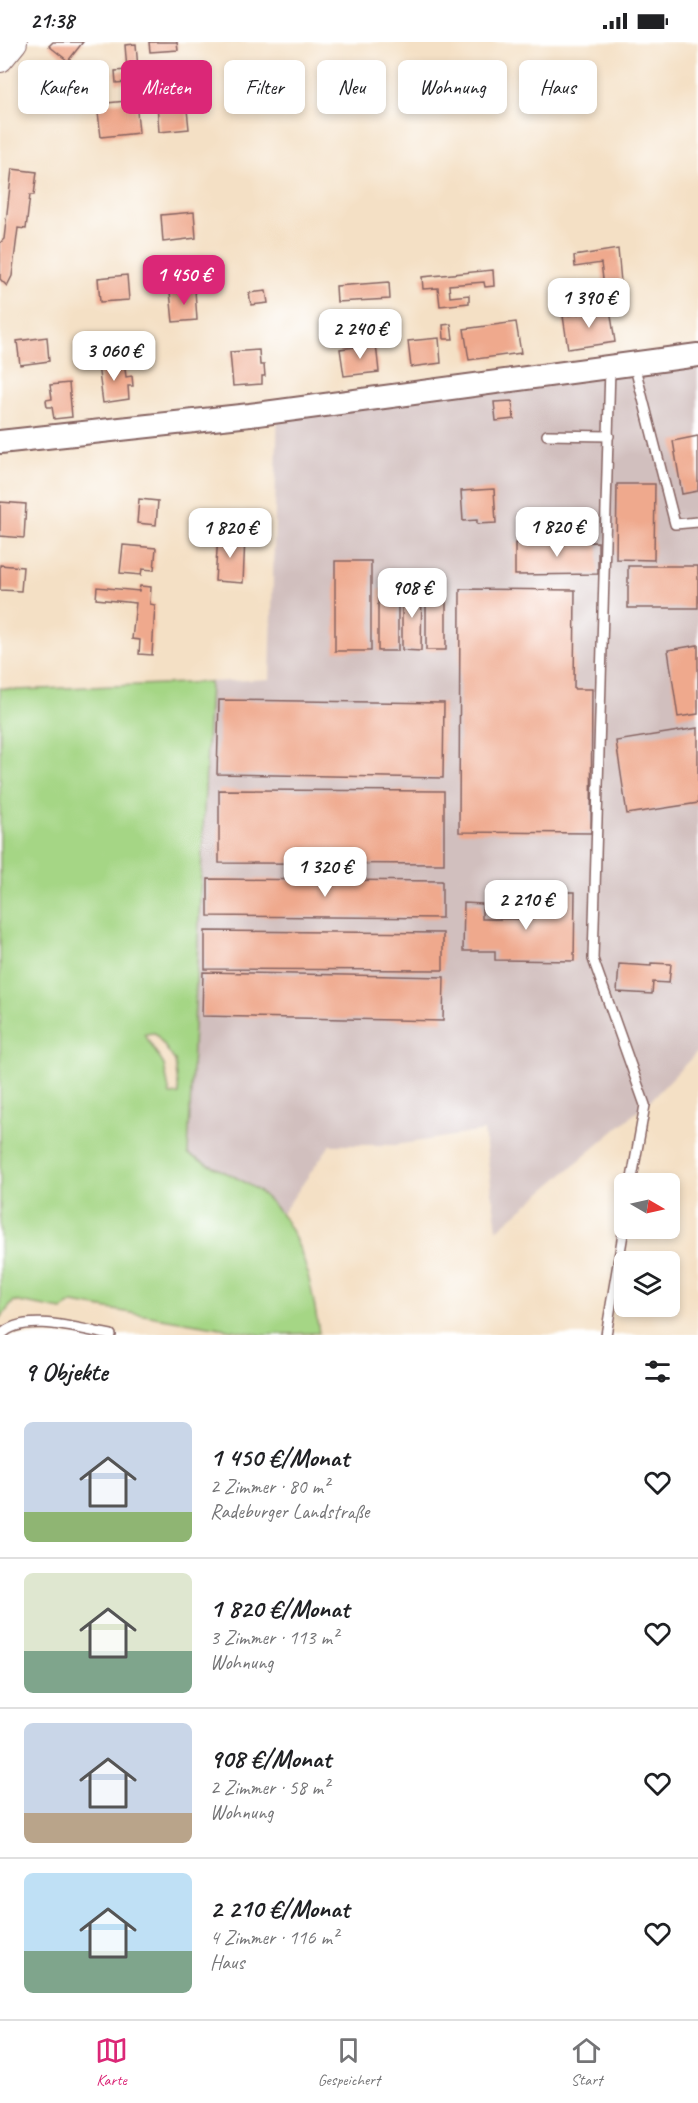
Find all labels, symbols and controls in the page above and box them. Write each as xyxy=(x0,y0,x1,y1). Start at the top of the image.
text: 21:38 xyxy=(30,7,74,35)
chip: Kaufen xyxy=(18,60,109,114)
chip: Mieten xyxy=(121,60,212,114)
chip: Filter xyxy=(224,60,305,114)
chip: Neu xyxy=(317,60,386,114)
chip: Wohnung xyxy=(398,60,507,114)
chip: Haus xyxy=(519,60,597,114)
pin: 1 450 € xyxy=(129,255,239,306)
text: 1 450 € xyxy=(157,262,211,287)
pin: 1 390 € xyxy=(534,278,644,329)
text: 1 390 € xyxy=(562,285,616,310)
pin: 2 240 € xyxy=(305,309,415,360)
text: 2 240 € xyxy=(333,316,387,341)
pin: 3 060 € xyxy=(59,331,169,382)
text: 3 060 € xyxy=(86,338,142,363)
pin: 1 820 € xyxy=(502,507,612,558)
pin: 1 820 € xyxy=(175,508,285,559)
text: 1 820 € xyxy=(530,514,584,539)
text: 1 820 € xyxy=(203,515,257,540)
pin: 908 € xyxy=(370,568,454,619)
text: 908 € xyxy=(392,575,432,600)
pin: 1 320 € xyxy=(270,847,380,898)
text: 1 320 € xyxy=(298,854,352,879)
pin: 2 210 € xyxy=(471,880,581,931)
text: 2 210 € xyxy=(499,887,553,912)
north arrow xyxy=(614,1173,680,1239)
map controls xyxy=(614,1173,680,1317)
button: layers xyxy=(614,1251,680,1317)
text: 9 Objekte xyxy=(24,1355,108,1388)
icon: filters xyxy=(641,1355,674,1388)
text: 1 450 €/Monat xyxy=(210,1441,349,1474)
icon: home xyxy=(72,1446,144,1518)
icon: heart xyxy=(641,1466,674,1499)
text: 2 Zimmer · 80 m² xyxy=(210,1474,329,1499)
text: Radeburger Landstraße xyxy=(210,1499,369,1524)
text: 1 820 €/Monat xyxy=(210,1592,349,1625)
icon: home xyxy=(72,1597,144,1669)
icon: heart xyxy=(641,1617,674,1650)
text: 3 Zimmer · 113 m² xyxy=(210,1625,338,1650)
text: Wohnung xyxy=(210,1650,273,1675)
text: 908 €/Monat xyxy=(210,1742,331,1775)
icon: home xyxy=(72,1747,144,1819)
icon: heart xyxy=(641,1767,674,1800)
text: 2 Zimmer · 58 m² xyxy=(210,1775,329,1800)
text: Wohnung xyxy=(210,1800,273,1825)
text: 2 210 €/Monat xyxy=(210,1892,349,1925)
icon: home xyxy=(72,1897,144,1969)
icon: heart xyxy=(641,1917,674,1950)
text: 4 Zimmer · 116 m² xyxy=(210,1925,338,1950)
text: Haus xyxy=(210,1950,244,1975)
tab: Karte xyxy=(95,2034,128,2090)
tab: Gespeichert xyxy=(318,2034,380,2090)
tab: Start xyxy=(570,2034,603,2090)

